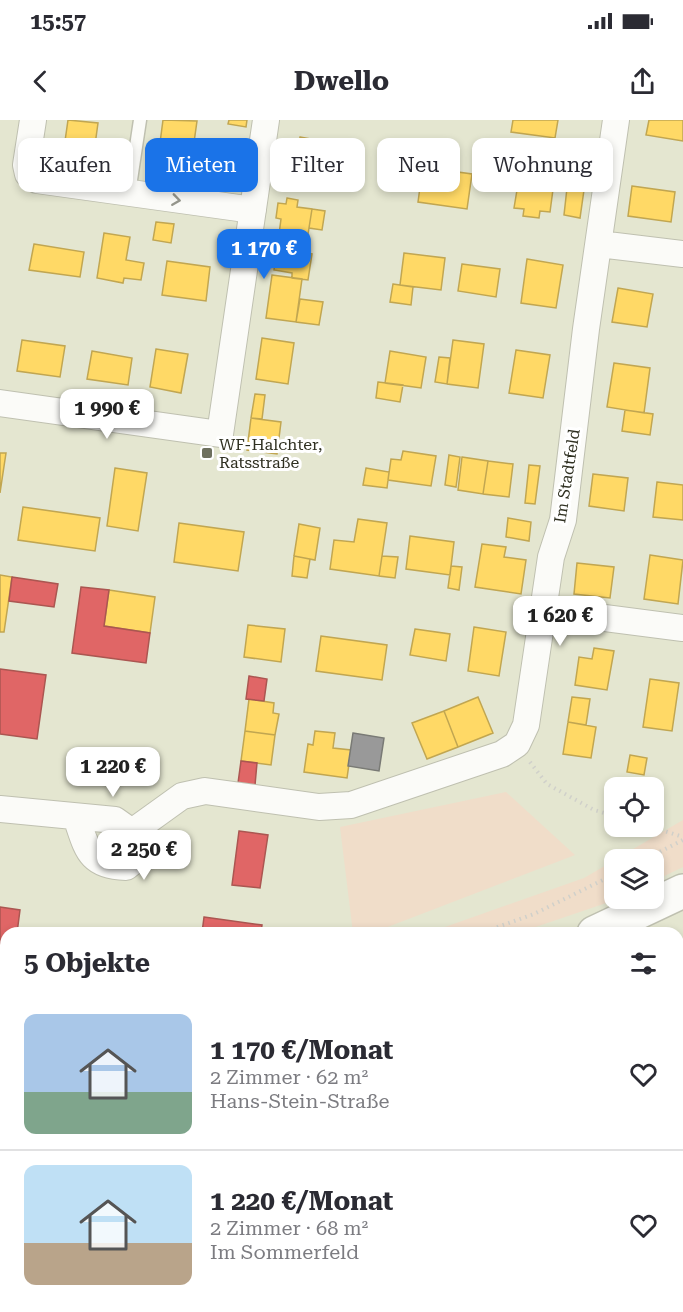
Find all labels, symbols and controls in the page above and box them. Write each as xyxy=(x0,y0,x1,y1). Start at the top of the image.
text: 15:57 xyxy=(30,9,86,34)
icon: back xyxy=(24,65,57,98)
text: Dwello xyxy=(294,65,389,97)
icon: share xyxy=(626,65,659,98)
chip: Kaufen xyxy=(18,138,133,192)
chip: Mieten xyxy=(145,138,258,192)
chip: Filter xyxy=(270,138,365,192)
chip: Neu xyxy=(377,138,460,192)
chip: Wohnung xyxy=(472,138,613,192)
one-way arrow xyxy=(171,193,180,205)
pin: 1 170 € xyxy=(209,229,319,280)
text: 1 170 € xyxy=(231,236,297,260)
pin: 1 990 € xyxy=(52,389,162,440)
text: 1 990 € xyxy=(74,396,140,420)
street label: Im Stadtfeld xyxy=(550,428,584,524)
place label: WF-Halchter, Ratsstraße xyxy=(219,435,322,472)
marker: WF-Halchter, Ratsstraße xyxy=(200,446,214,460)
pin: 1 620 € xyxy=(505,596,615,647)
text: 1 620 € xyxy=(527,603,593,627)
pin: 1 220 € xyxy=(58,747,168,798)
text: 1 220 € xyxy=(80,754,146,778)
map controls xyxy=(604,777,664,909)
button: locate xyxy=(604,777,664,837)
pin: 2 250 € xyxy=(89,830,199,881)
text: 2 250 € xyxy=(111,837,177,861)
button: layers xyxy=(604,849,664,909)
icon: filters xyxy=(627,947,660,980)
text: 5 Objekte xyxy=(24,948,150,978)
text: 1 170 €/Monat xyxy=(210,1035,393,1065)
icon: home xyxy=(72,1038,144,1110)
icon: heart xyxy=(627,1058,660,1091)
text: 2 Zimmer · 62 m² xyxy=(210,1065,368,1089)
text: Hans-Stein-Straße xyxy=(210,1089,389,1113)
text: 1 220 €/Monat xyxy=(210,1186,393,1216)
icon: home xyxy=(72,1189,144,1261)
icon: heart xyxy=(627,1209,660,1242)
text: 2 Zimmer · 68 m² xyxy=(210,1216,368,1240)
text: Im Sommerfeld xyxy=(210,1240,359,1264)

